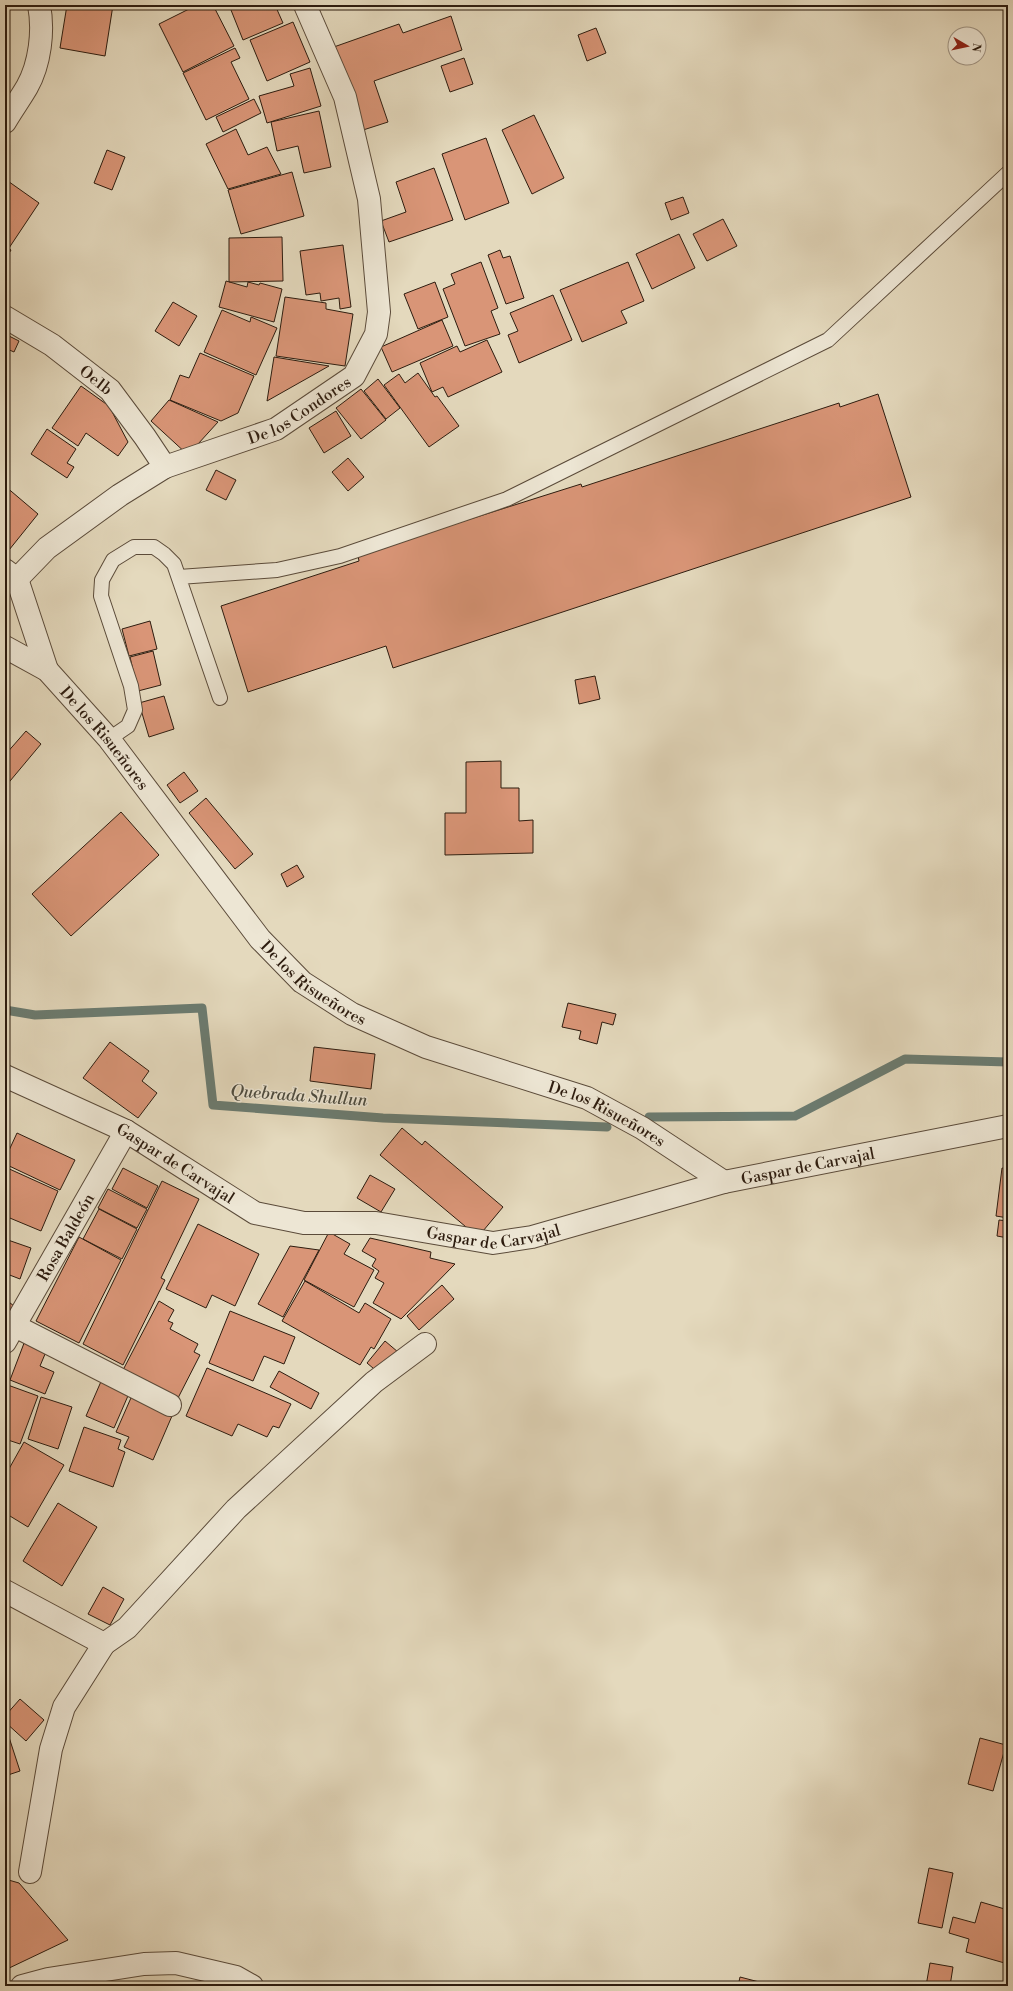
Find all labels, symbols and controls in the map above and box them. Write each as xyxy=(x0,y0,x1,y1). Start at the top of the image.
north arrow xyxy=(947,26,987,66)
text: N xyxy=(968,42,983,53)
street label: Oe1b xyxy=(75,361,116,399)
street label: De los Condores xyxy=(245,372,355,449)
street label: De los Risueñores xyxy=(55,682,153,794)
street label: De los Risueñores xyxy=(256,936,369,1030)
street label: De los Risueñores xyxy=(545,1077,669,1152)
water label: Quebrada Shullun xyxy=(230,1080,369,1112)
street label: Gaspar de Carvajal xyxy=(113,1119,238,1209)
street label: Gaspar de Carvajal xyxy=(739,1143,877,1189)
street label: Rosa Baldeón xyxy=(33,1190,99,1285)
street label: Gaspar de Carvajal xyxy=(425,1220,563,1254)

